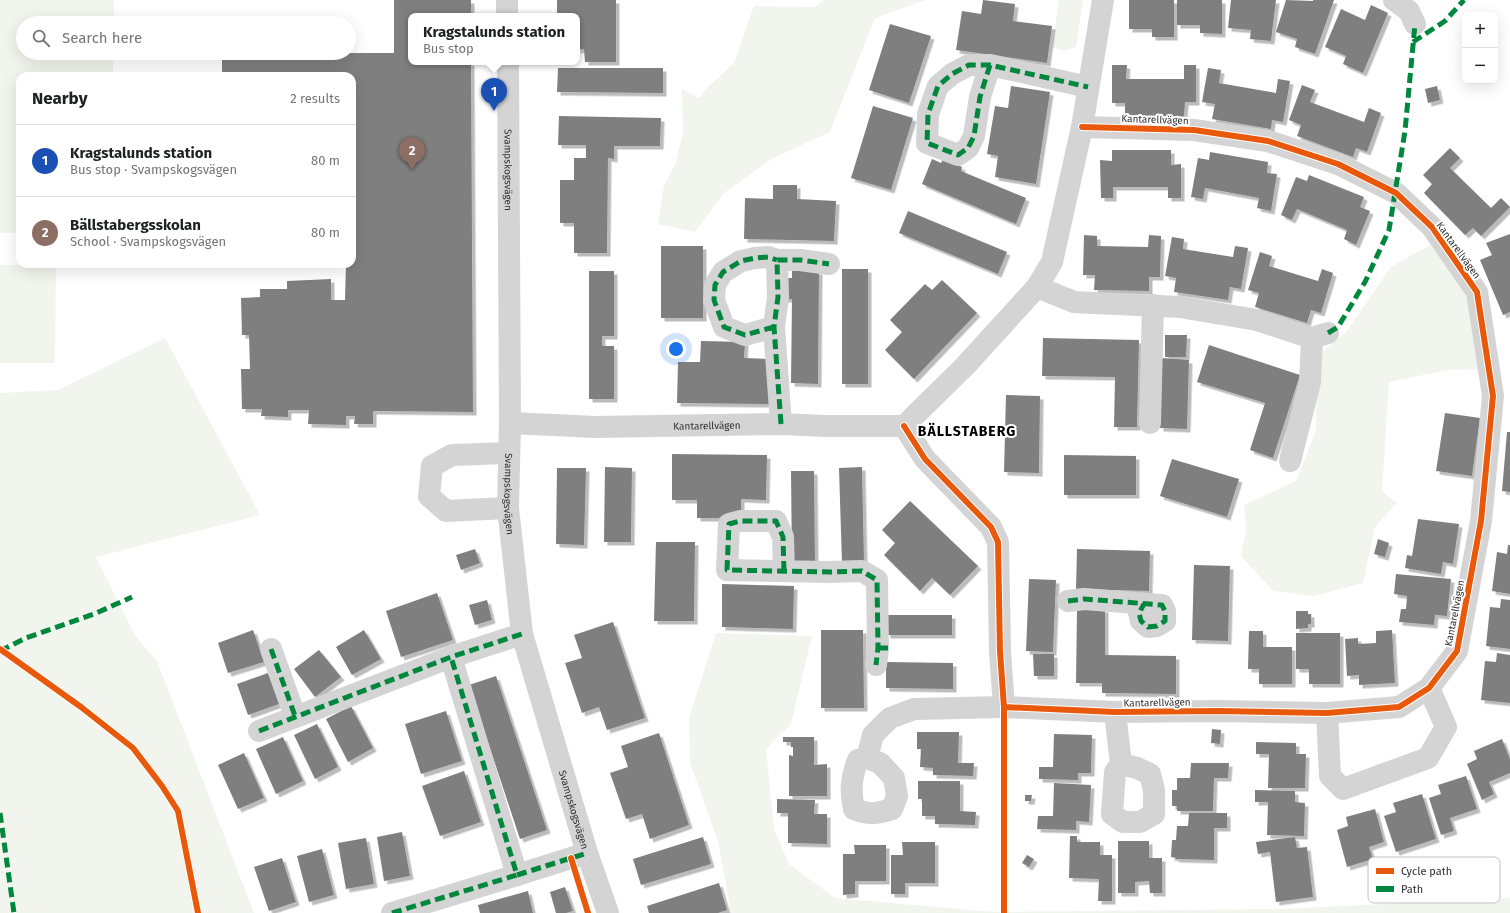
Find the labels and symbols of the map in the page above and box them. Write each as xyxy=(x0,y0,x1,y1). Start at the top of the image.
pin: 1 xyxy=(481,78,507,111)
street label: Kantarellvägen xyxy=(1121,113,1189,127)
street label: Svampskogsvägen xyxy=(501,129,514,211)
pin: 2 xyxy=(399,137,425,170)
street label: Kantarellvägen xyxy=(1434,220,1483,281)
your location xyxy=(666,339,686,359)
street label: Kantarellvägen xyxy=(673,420,741,433)
district label: BÄLLSTABERG xyxy=(918,422,1016,440)
street label: Svampskogsvägen xyxy=(501,453,516,535)
street label: Kantarellvägen xyxy=(1443,579,1467,647)
street label: Kantarellvägen xyxy=(1123,696,1191,710)
street label: Svampskogsvägen xyxy=(556,769,591,851)
legend xyxy=(1368,857,1500,903)
text: Cycle path xyxy=(1401,865,1452,878)
text: Path xyxy=(1401,883,1423,896)

